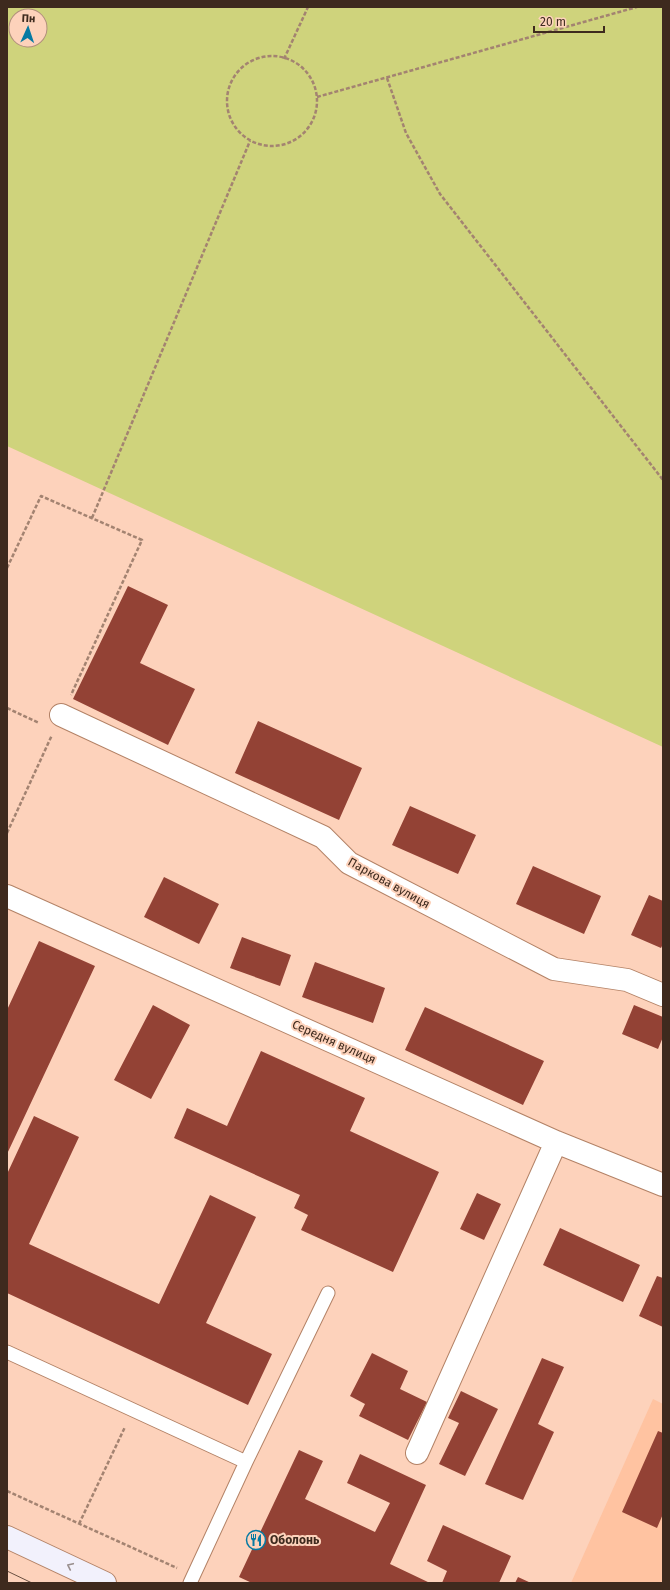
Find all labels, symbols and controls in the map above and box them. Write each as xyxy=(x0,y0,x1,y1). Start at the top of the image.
north arrow xyxy=(8,8,48,48)
scale bar xyxy=(534,8,604,34)
text: Пн xyxy=(21,12,36,25)
text: 20 m xyxy=(540,15,566,29)
street label: Паркова вулиця xyxy=(346,855,432,911)
street label: Середня вулиця xyxy=(290,1017,378,1067)
restaurant icon: Оболонь xyxy=(245,1529,267,1551)
place label: Оболонь xyxy=(270,1533,320,1547)
one-way arrow xyxy=(67,1563,74,1571)

